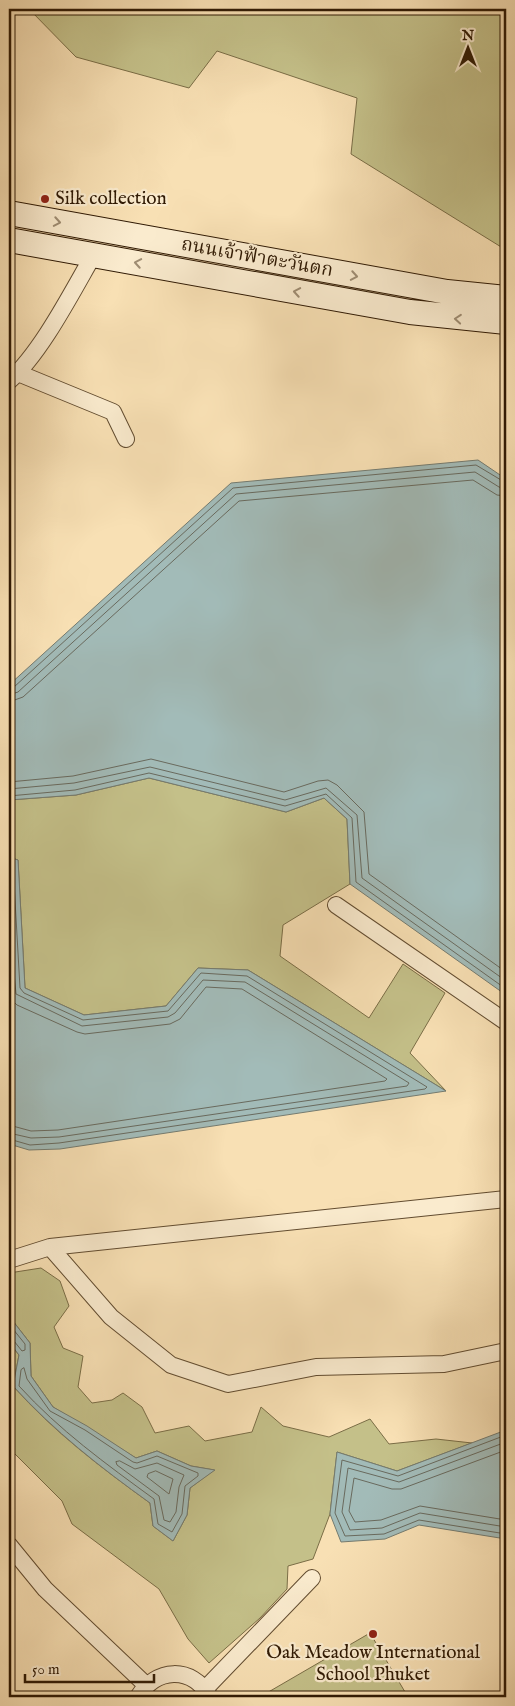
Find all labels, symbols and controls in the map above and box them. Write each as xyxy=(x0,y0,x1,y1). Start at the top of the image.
north arrow xyxy=(442,22,492,72)
text: N xyxy=(461,27,474,45)
place label: Silk collection xyxy=(55,187,167,211)
marker: Silk collection xyxy=(39,193,51,205)
one-way arrow xyxy=(52,216,61,227)
street label: ถนนเจ้าฟ้าตะวันตก xyxy=(179,233,335,283)
one-way arrow xyxy=(133,258,142,268)
one-way arrow xyxy=(350,270,359,280)
one-way arrow xyxy=(293,287,302,297)
one-way arrow xyxy=(453,314,461,325)
marker: Oak Meadow International School Phuket xyxy=(367,1628,379,1640)
place label: Oak Meadow International School Phuket xyxy=(266,1641,481,1687)
scale bar xyxy=(25,1651,154,1683)
text: 50 m xyxy=(32,1660,60,1679)

